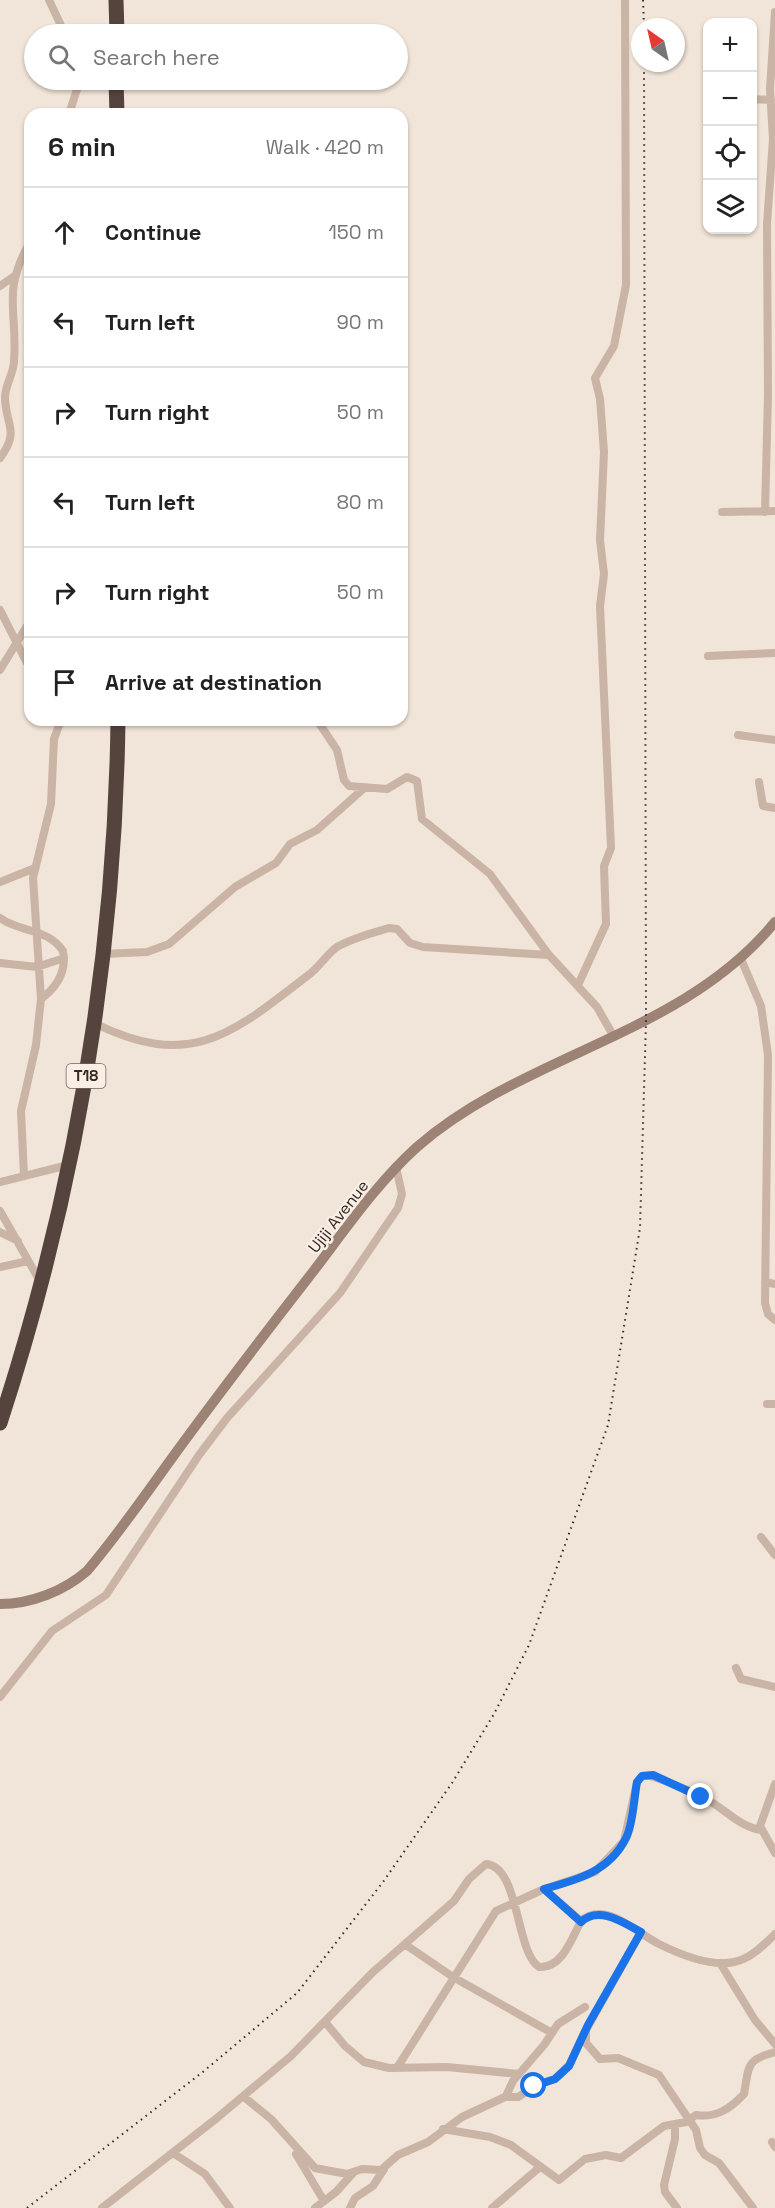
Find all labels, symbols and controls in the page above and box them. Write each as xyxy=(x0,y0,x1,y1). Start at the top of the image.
north arrow xyxy=(631,18,685,72)
map controls xyxy=(703,18,757,234)
button: + xyxy=(703,18,757,72)
search box xyxy=(24,24,408,90)
icon: search xyxy=(45,41,78,74)
text: Search here xyxy=(93,43,220,71)
button: − xyxy=(703,72,757,126)
button: locate xyxy=(703,126,757,180)
text: 6 min xyxy=(48,130,116,164)
text: Walk · 420 m xyxy=(266,134,384,160)
button: layers xyxy=(703,180,757,234)
icon: ahead xyxy=(48,216,81,249)
text: Continue xyxy=(105,218,201,246)
text: 150 m xyxy=(329,219,384,245)
icon: left xyxy=(48,306,81,339)
text: Turn left xyxy=(105,308,195,336)
text: 90 m xyxy=(337,309,384,335)
icon: right xyxy=(48,396,81,429)
text: Turn right xyxy=(105,398,210,426)
text: 50 m xyxy=(337,399,384,425)
icon: left xyxy=(48,486,81,519)
text: Turn left xyxy=(105,488,195,516)
text: 80 m xyxy=(336,489,384,515)
icon: right xyxy=(48,576,81,609)
text: Turn right xyxy=(105,578,210,606)
text: 50 m xyxy=(337,579,384,605)
icon: arrive xyxy=(48,666,81,699)
text: Arrive at destination xyxy=(105,668,322,696)
road number: T18 xyxy=(66,1064,106,1088)
street label: Ujiji Avenue xyxy=(303,1176,373,1257)
route end xyxy=(687,1783,713,1809)
route start xyxy=(520,2072,546,2098)

